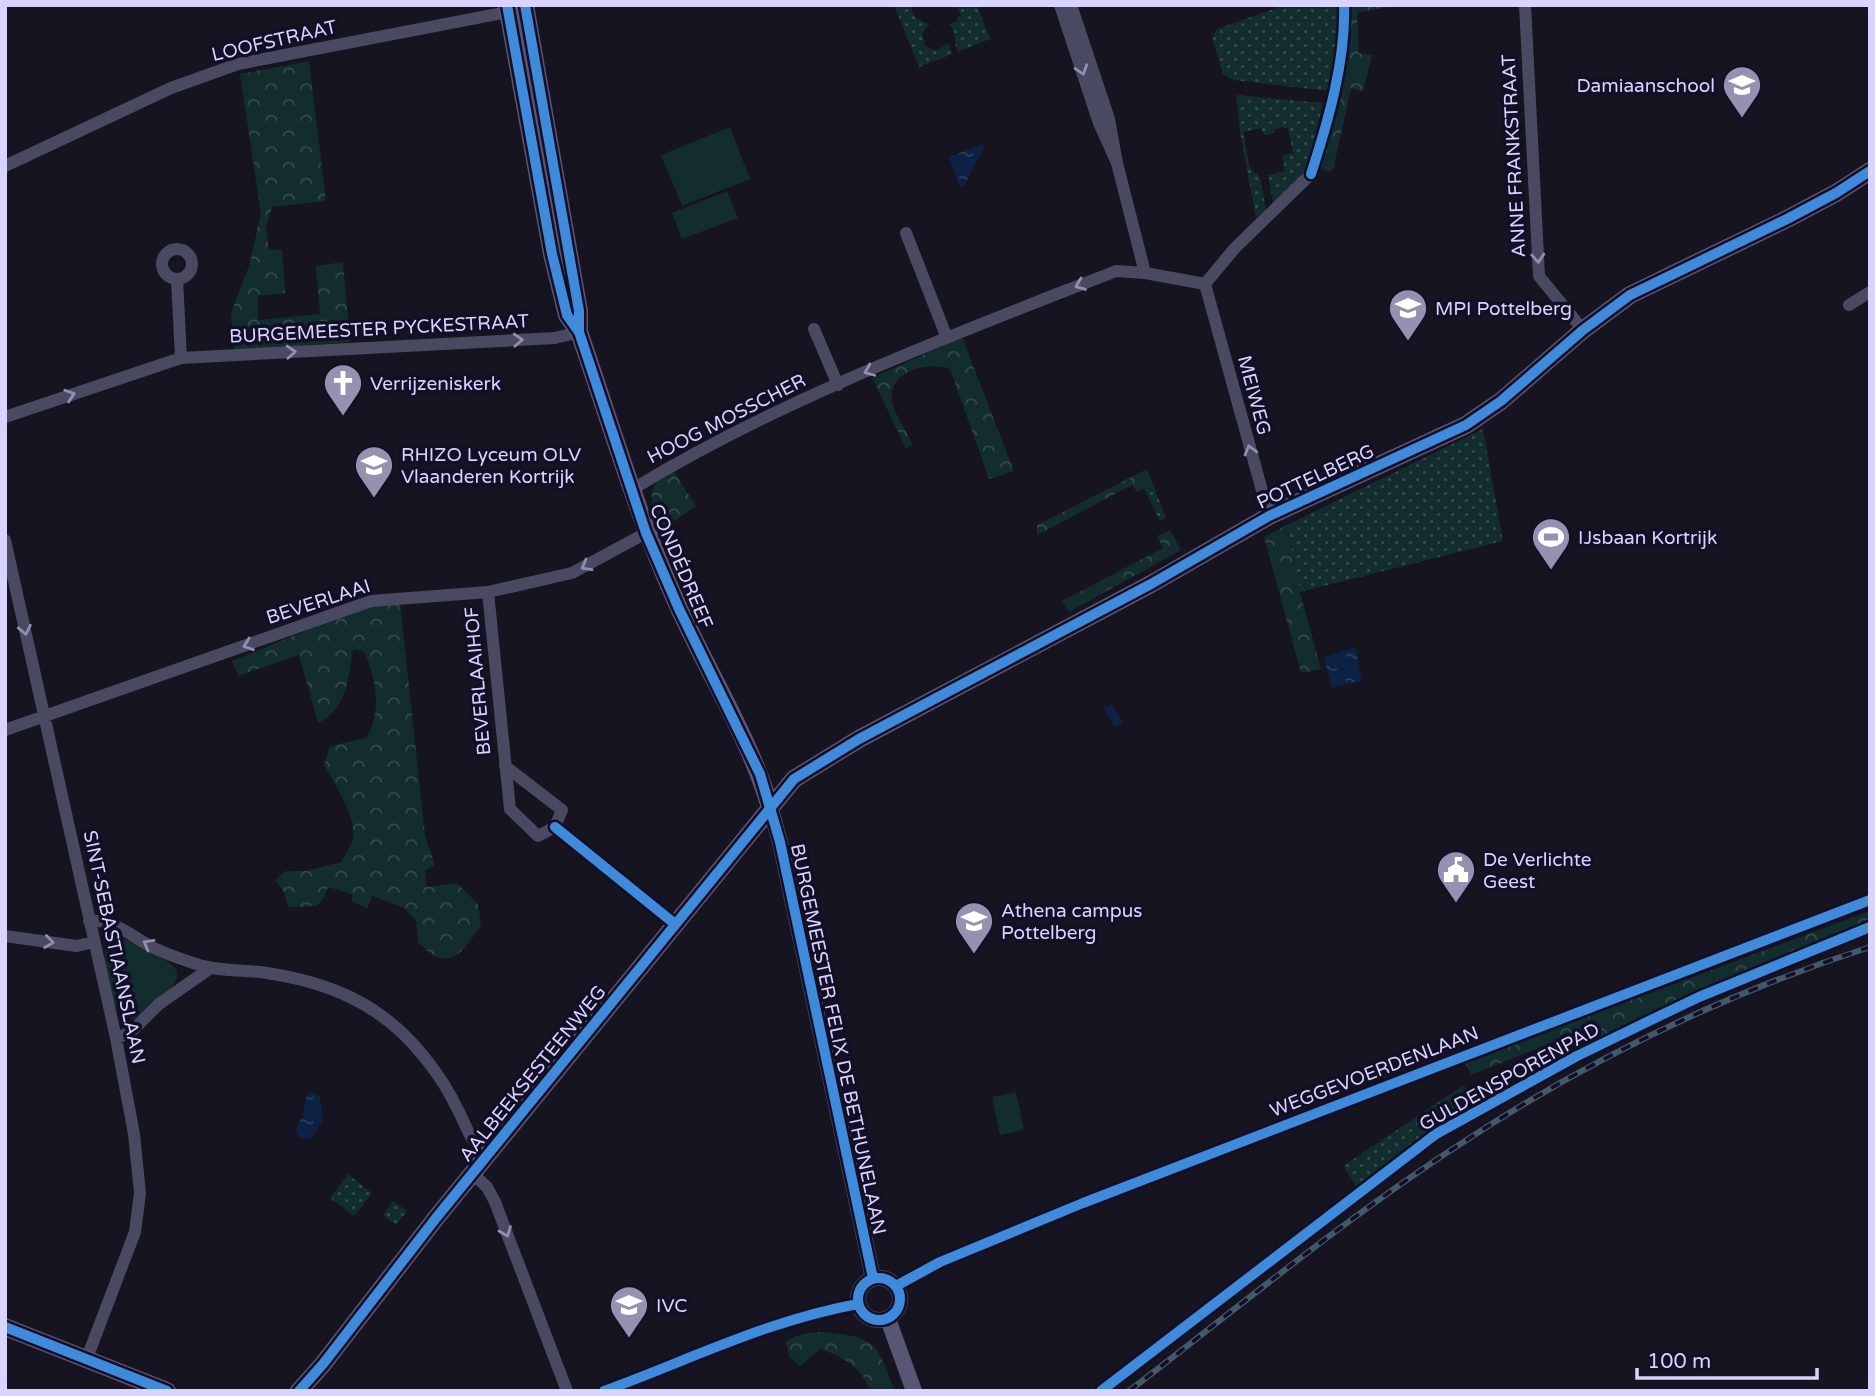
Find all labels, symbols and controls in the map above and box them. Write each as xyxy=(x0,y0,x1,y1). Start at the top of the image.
street label: LOOFSTRAAT xyxy=(209,16,339,66)
street label: ANNE FRANKSTRAAT xyxy=(1498,53,1530,258)
one-way arrow xyxy=(1073,64,1088,76)
school or university icon: Damiaanschool xyxy=(1721,64,1763,119)
place label: Damiaanschool xyxy=(1576,75,1715,97)
one-way arrow xyxy=(1530,252,1545,263)
one-way arrow xyxy=(1074,277,1086,291)
school or university icon: MPI Pottelberg xyxy=(1387,287,1429,342)
place label: MPI Pottelberg xyxy=(1435,298,1572,320)
street label: BURGEMEESTER PYCKESTRAAT xyxy=(229,310,530,348)
one-way arrow xyxy=(513,333,524,348)
one-way arrow xyxy=(286,345,297,360)
street label: MEIWEG xyxy=(1233,353,1275,437)
church icon: Verrijzeniskerk xyxy=(322,362,364,417)
one-way arrow xyxy=(864,363,876,377)
street label: HOOG MOSSCHER xyxy=(644,369,809,468)
place label: Verrijzeniskerk xyxy=(370,373,501,395)
one-way arrow xyxy=(63,389,76,403)
street label: POTTELBERG xyxy=(1253,440,1378,514)
school or university icon: RHIZO Lyceum OLV Vlaanderen Kortrijk xyxy=(353,444,395,499)
place label: RHIZO Lyceum OLV Vlaanderen Kortrijk xyxy=(401,444,581,488)
one-way arrow xyxy=(1244,444,1259,456)
street label: CONDÉDREEF xyxy=(645,501,717,632)
sports icon: IJsbaan Kortrijk xyxy=(1530,516,1572,571)
place label: IJsbaan Kortrijk xyxy=(1578,527,1717,549)
one-way arrow xyxy=(581,557,593,571)
street label: BEVERLAAI xyxy=(264,575,373,629)
street label: BEVERLAAIHOF xyxy=(461,606,495,756)
one-way arrow xyxy=(17,624,31,636)
one-way arrow xyxy=(242,636,254,650)
street label: SINT-SEBASTIAANSLAAN xyxy=(79,829,150,1066)
street label: BURGEMEESTER FELIX DE BETHUNELAAN xyxy=(786,842,890,1237)
public building icon: De Verlichte Geest xyxy=(1435,849,1477,904)
place label: De Verlichte Geest xyxy=(1483,849,1592,893)
school or university icon: Athena campus Pottelberg xyxy=(953,900,995,955)
place label: Athena campus Pottelberg xyxy=(1001,900,1142,944)
one-way arrow xyxy=(43,934,55,949)
one-way arrow xyxy=(143,939,156,952)
street label: AALBEEKSESTEENWEG xyxy=(455,981,611,1166)
street label: GULDENSPORENPAD xyxy=(1416,1018,1603,1136)
street label: WEGGEVOERDENLAAN xyxy=(1267,1022,1482,1122)
one-way arrow xyxy=(498,1225,512,1237)
school or university icon: IVC xyxy=(608,1284,650,1339)
place label: IVC xyxy=(656,1295,688,1317)
scale bar xyxy=(1637,1336,1817,1380)
text: 100 m xyxy=(1647,1349,1711,1374)

